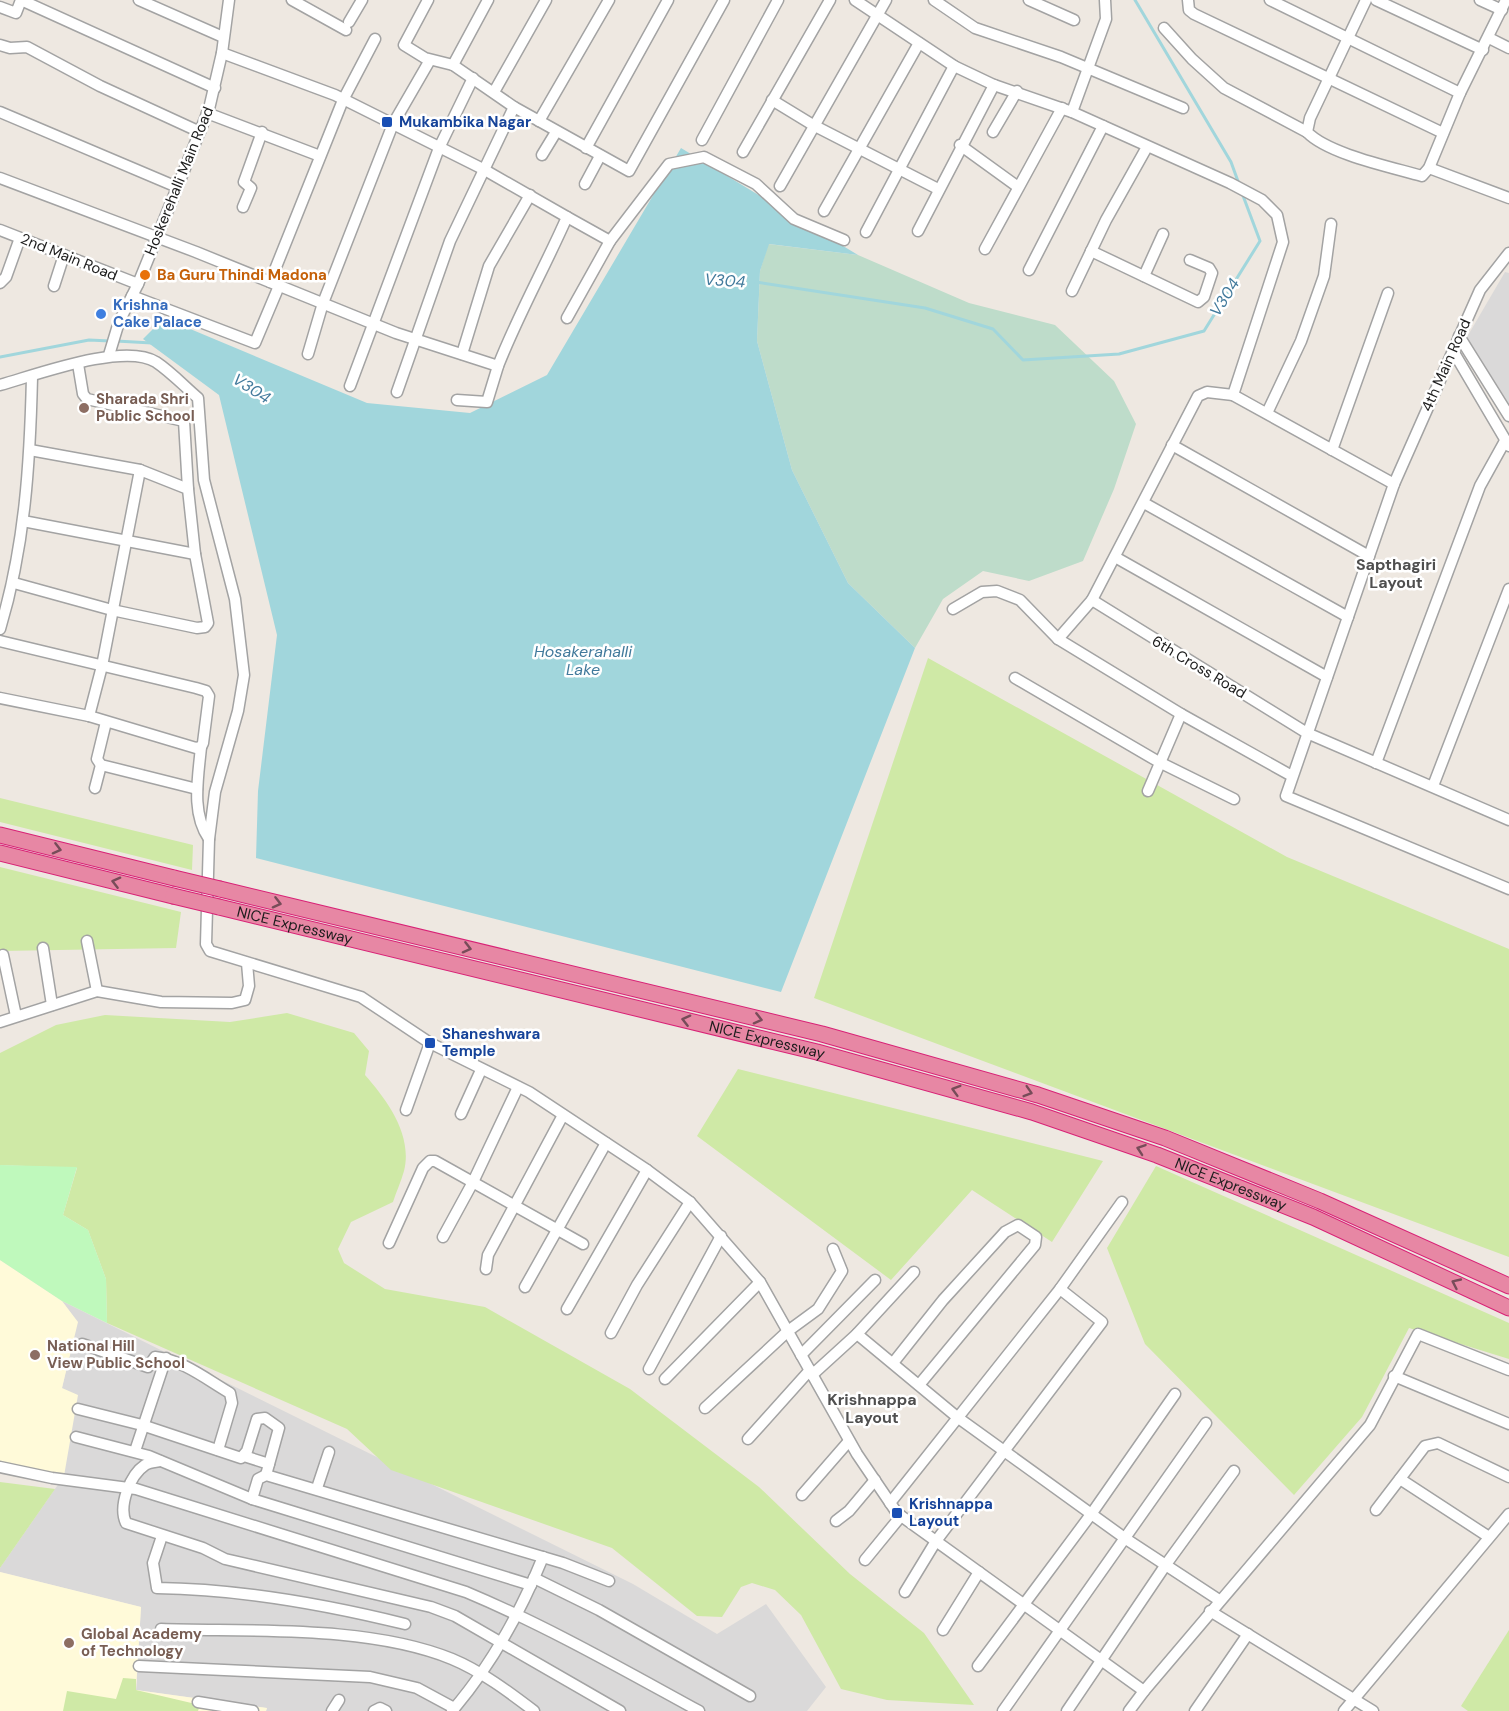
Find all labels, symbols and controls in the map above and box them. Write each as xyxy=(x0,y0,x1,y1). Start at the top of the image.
street label: Hoskerehalli Main Road xyxy=(140,104,218,258)
place label: Mukambika Nagar xyxy=(399,112,531,132)
marker: Mukambika Nagar xyxy=(380,115,394,129)
street label: 2nd Main Road xyxy=(18,229,120,285)
place label: Ba Guru Thindi Madona xyxy=(157,265,327,285)
marker: Ba Guru Thindi Madona xyxy=(138,268,152,282)
water label: V304 xyxy=(704,269,746,292)
water label: V304 xyxy=(1205,274,1244,320)
place label: Krishna Cake Palace xyxy=(113,295,202,332)
marker: Krishna Cake Palace xyxy=(94,307,108,321)
street label: 4th Main Road xyxy=(1417,315,1475,415)
water label: V304 xyxy=(229,368,275,408)
place label: Sharada Shri Public School xyxy=(96,389,195,426)
marker: Sharada Shri Public School xyxy=(77,401,91,415)
district label: Sapthagiri Layout xyxy=(1356,554,1436,593)
street label: 6th Cross Road xyxy=(1148,631,1250,703)
water label: Hosakerahalli Lake xyxy=(534,641,633,680)
one-way arrow xyxy=(52,841,62,854)
one-way arrow xyxy=(111,877,121,890)
one-way arrow xyxy=(272,895,282,908)
street label: NICE Expressway xyxy=(235,902,355,949)
one-way arrow xyxy=(461,941,471,954)
one-way arrow xyxy=(753,1011,763,1024)
one-way arrow xyxy=(681,1015,691,1028)
street label: NICE Expressway xyxy=(707,1016,828,1064)
place label: Shaneshwara Temple xyxy=(442,1024,540,1061)
marker: Shaneshwara Temple xyxy=(423,1036,437,1050)
one-way arrow xyxy=(951,1085,962,1097)
one-way arrow xyxy=(1022,1085,1033,1097)
one-way arrow xyxy=(1136,1144,1147,1157)
street label: NICE Expressway xyxy=(1172,1153,1290,1216)
one-way arrow xyxy=(1451,1278,1462,1290)
place label: National Hill View Public School xyxy=(47,1336,185,1373)
marker: National Hill View Public School xyxy=(28,1348,42,1362)
district label: Krishnappa Layout xyxy=(827,1389,917,1428)
place label: Krishnappa Layout xyxy=(909,1494,993,1531)
marker: Krishnappa Layout xyxy=(890,1506,904,1520)
place label: Global Academy of Technology xyxy=(81,1624,202,1661)
marker: Global Academy of Technology xyxy=(62,1636,76,1650)

